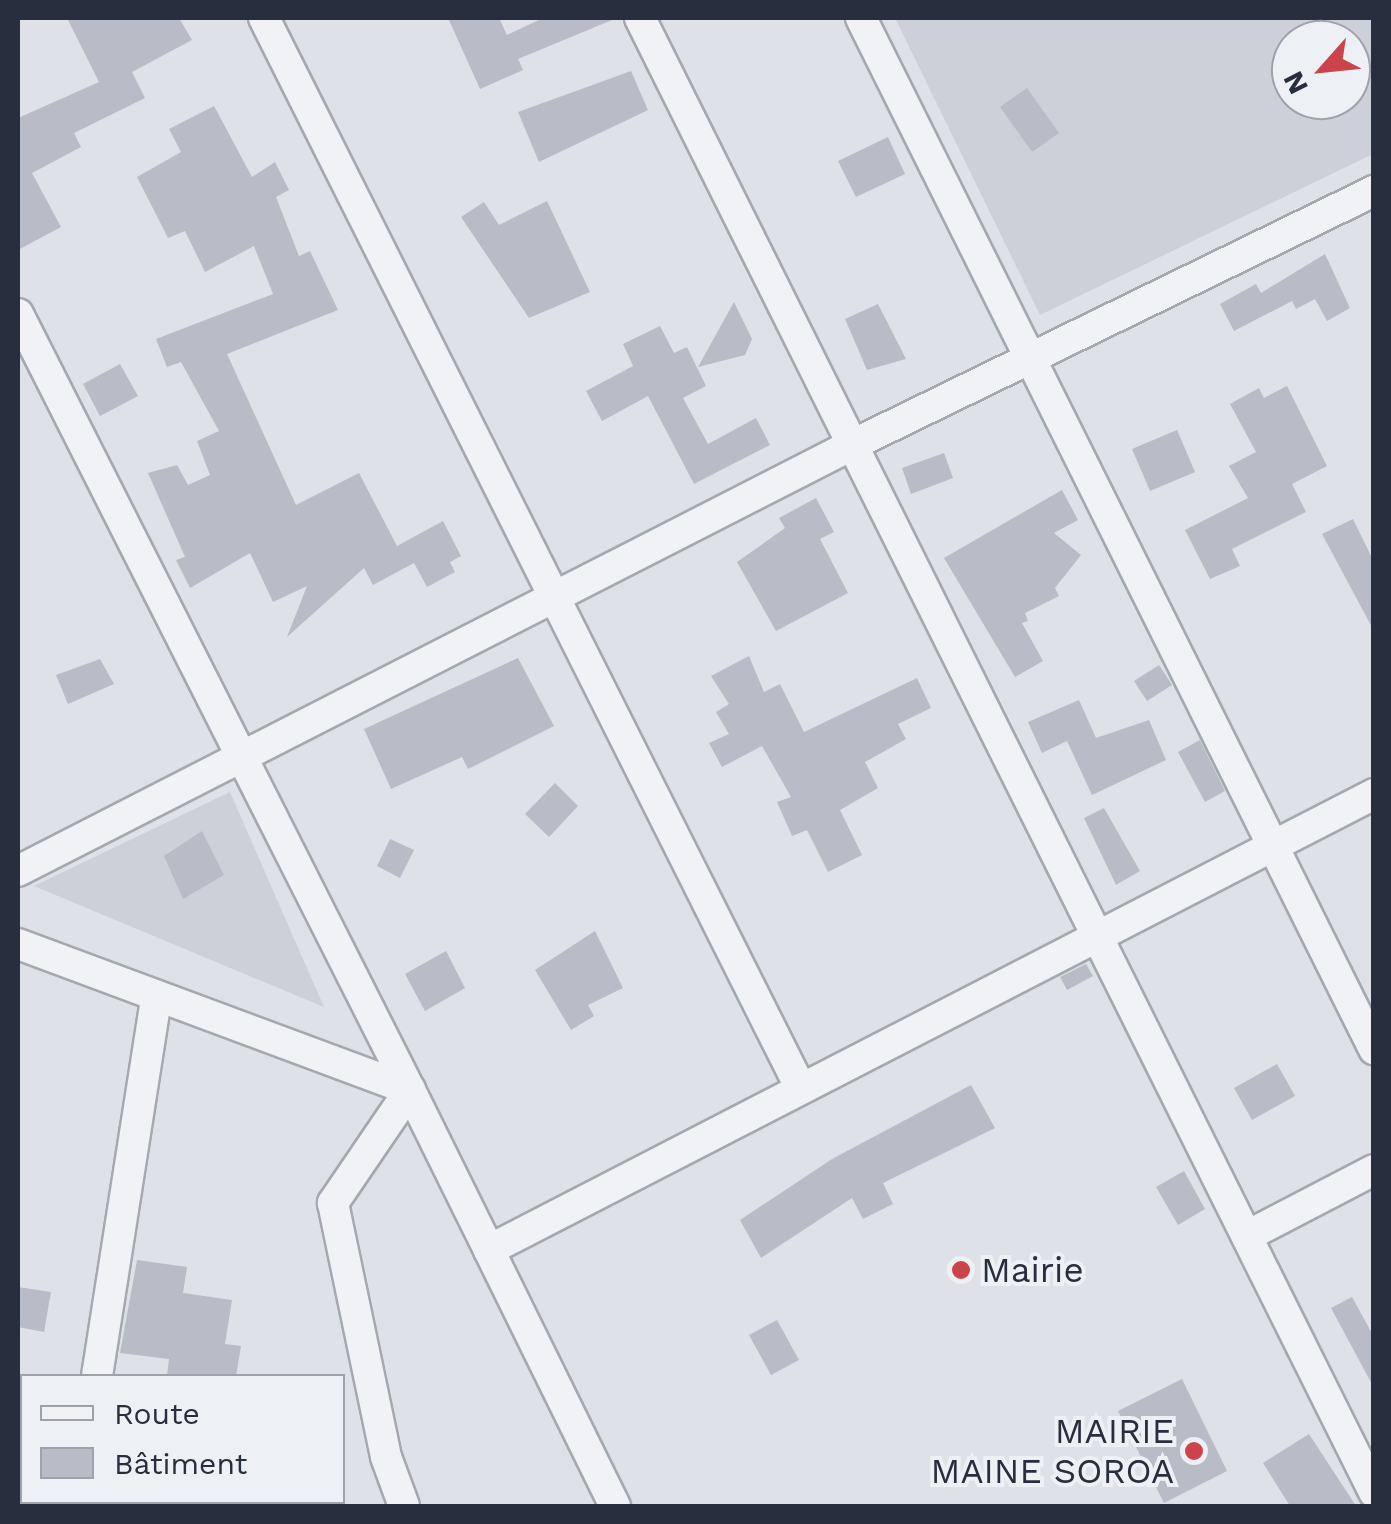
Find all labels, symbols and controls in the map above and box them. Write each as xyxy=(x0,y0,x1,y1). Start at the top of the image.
north arrow xyxy=(1271,20,1371,120)
text: N xyxy=(1276,66,1315,100)
place label: Mairie xyxy=(981,1249,1084,1291)
marker: Mairie xyxy=(950,1259,972,1281)
legend xyxy=(20,1374,345,1504)
text: Route xyxy=(114,1396,200,1431)
place label: MAIRIE MAINE SOROA xyxy=(931,1410,1174,1492)
marker: MAIRIE MAINE SOROA xyxy=(1183,1440,1205,1462)
text: Bâtiment xyxy=(114,1446,247,1481)

